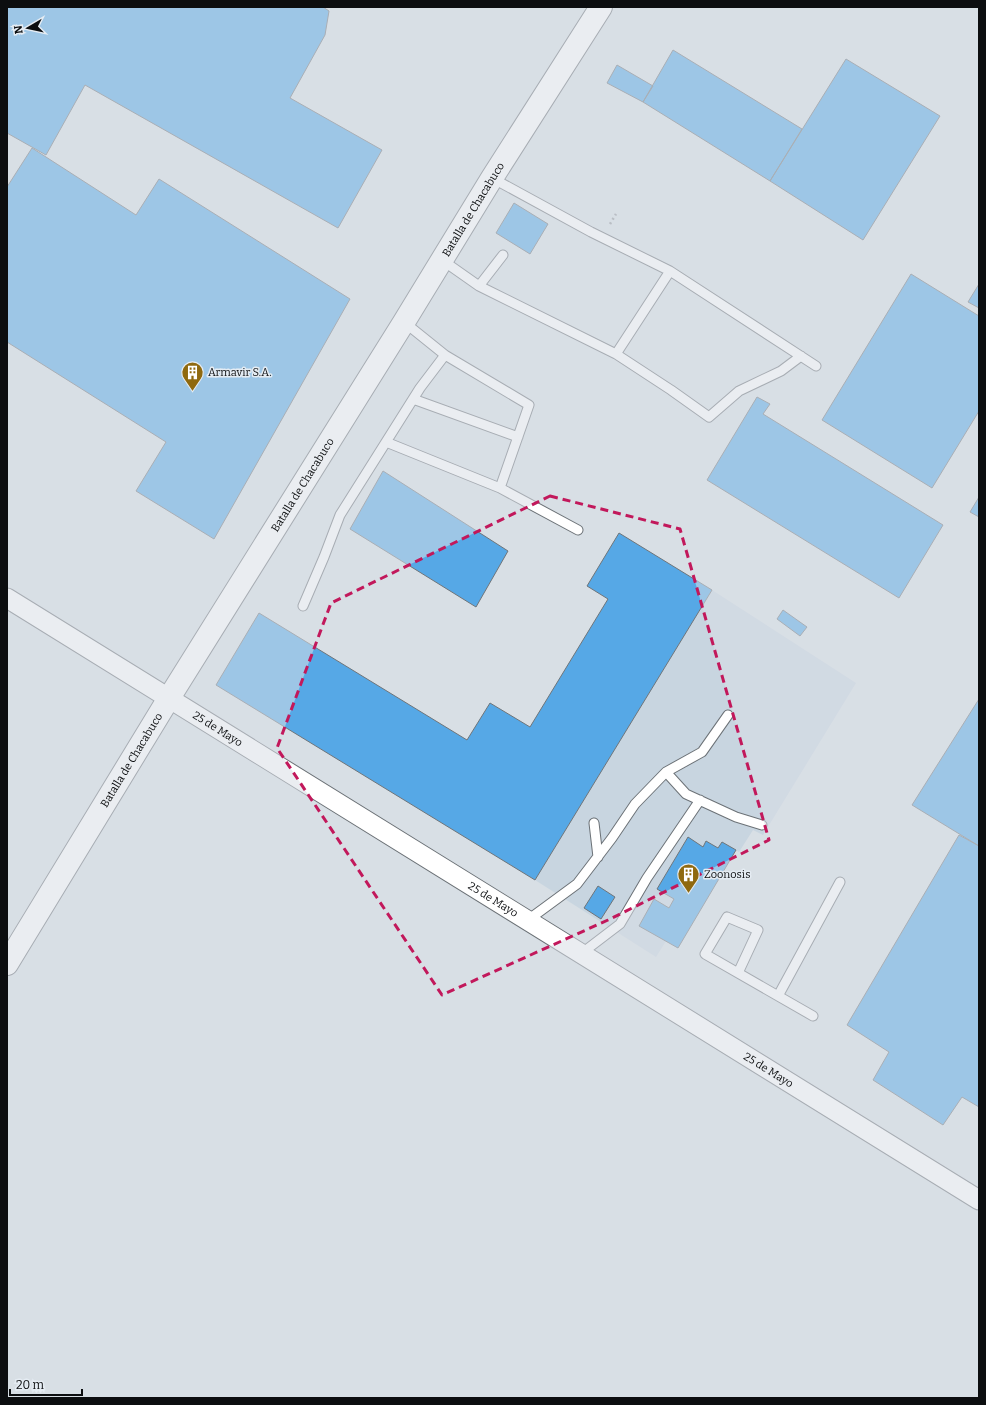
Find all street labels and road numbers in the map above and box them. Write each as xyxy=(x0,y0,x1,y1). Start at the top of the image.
street label: Batalla de Chacabuco xyxy=(440,160,507,259)
street label: Batalla de Chacabuco xyxy=(269,436,337,534)
street label: 25 de Mayo xyxy=(190,709,245,749)
street label: Batalla de Chacabuco xyxy=(98,711,165,810)
street label: 25 de Mayo xyxy=(466,879,520,920)
street label: 25 de Mayo xyxy=(741,1050,796,1090)

